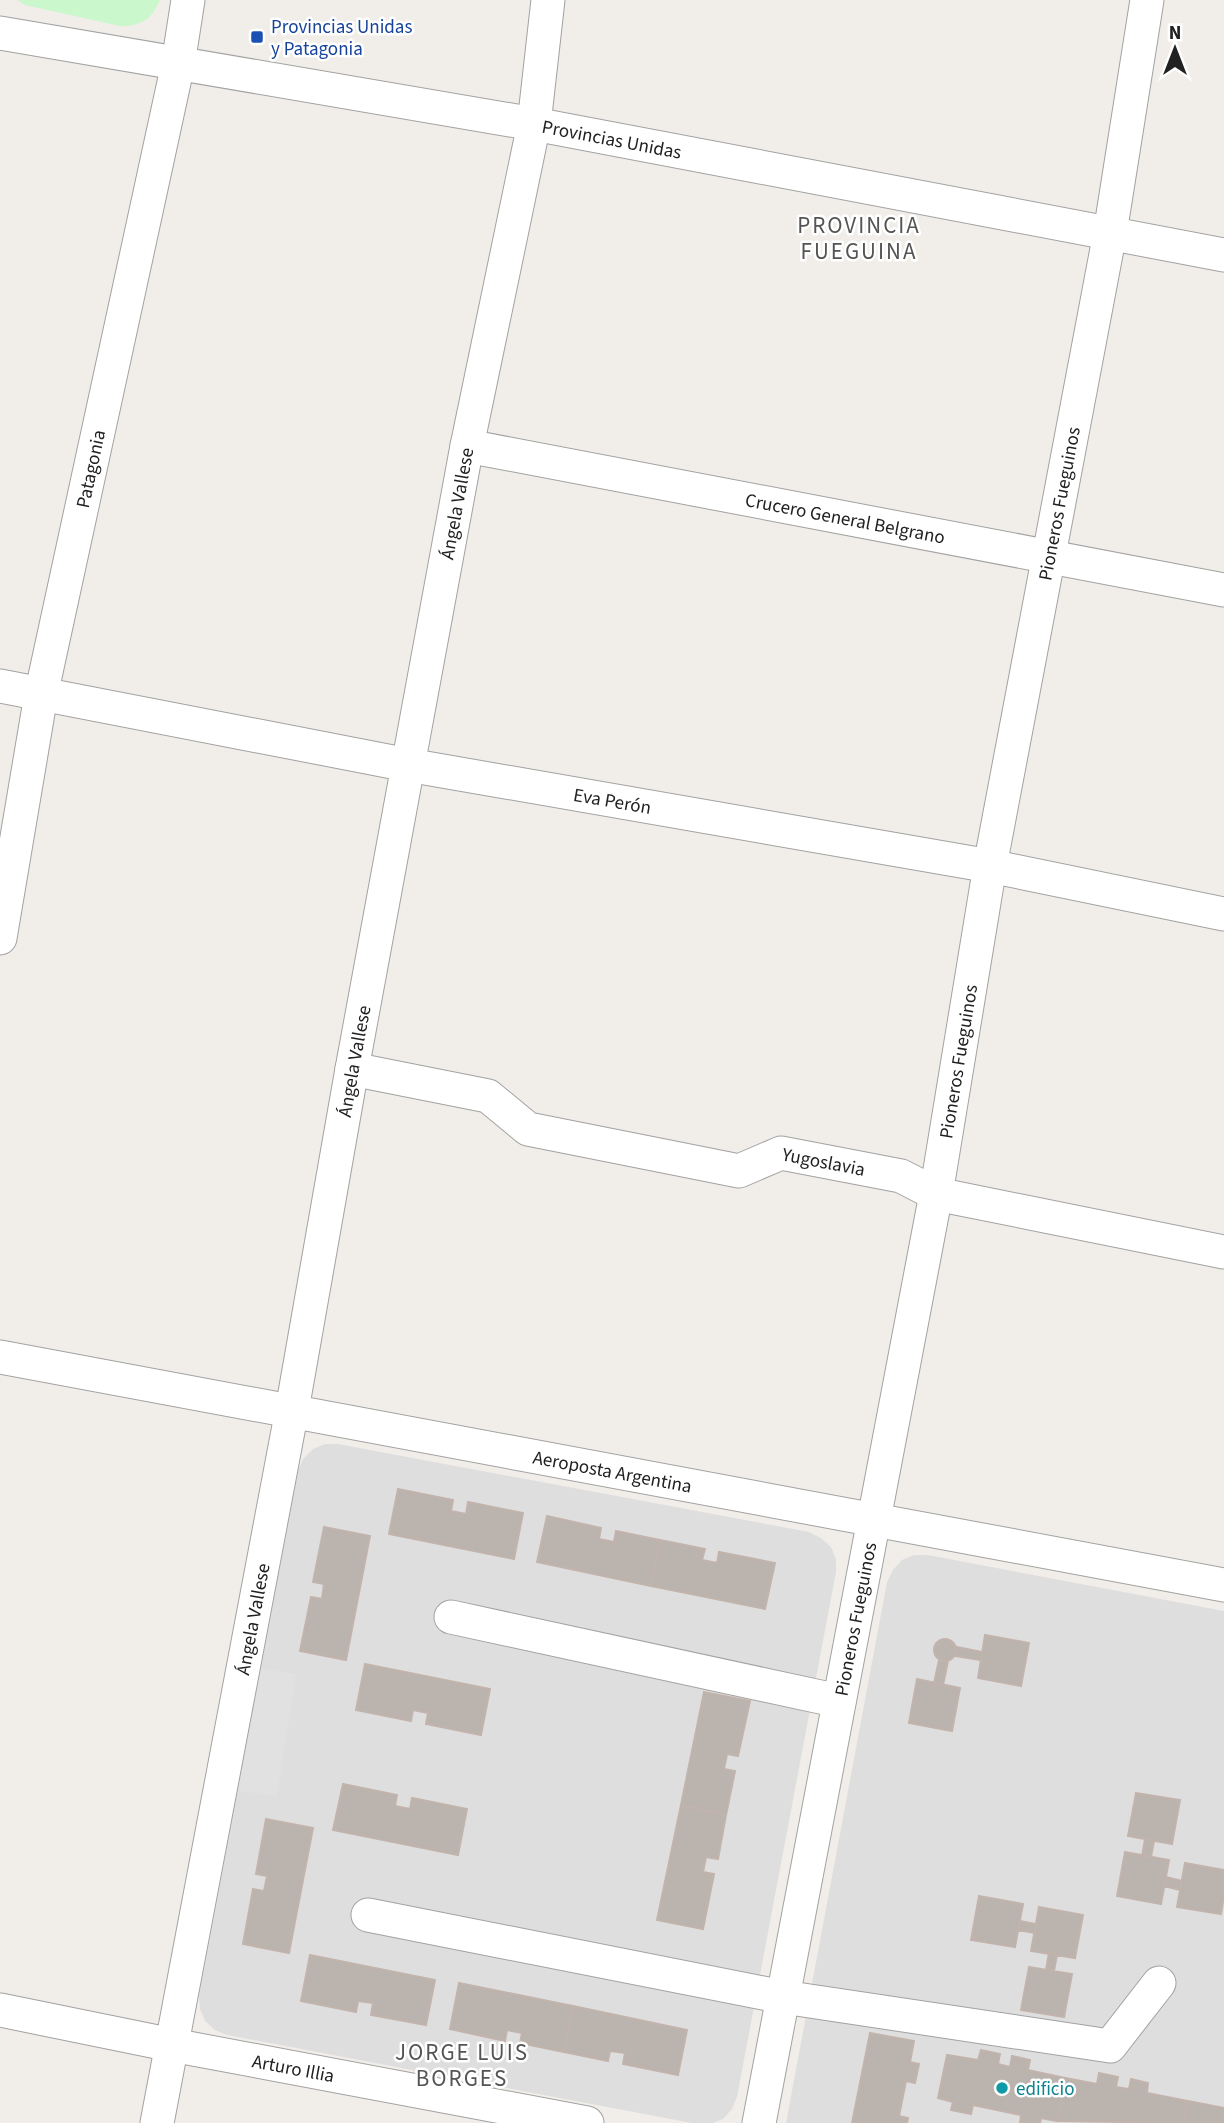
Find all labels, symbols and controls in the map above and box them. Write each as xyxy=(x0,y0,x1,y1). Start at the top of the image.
place label: Provincias Unidas y Patagonia xyxy=(271,14,412,63)
north arrow xyxy=(1140,14,1210,84)
text: N xyxy=(1169,20,1181,47)
marker: Provincias Unidas y Patagonia xyxy=(249,29,265,45)
street label: Provincias Unidas xyxy=(540,114,684,167)
district label: PROVINCIA FUEGUINA xyxy=(797,209,921,268)
street label: Pioneros Fueguinos xyxy=(1032,425,1088,583)
street label: Patagonia xyxy=(70,427,113,511)
street label: Ángela Vallese xyxy=(434,446,481,562)
street label: Crucero General Belgrano xyxy=(743,487,947,552)
street label: Eva Perón xyxy=(571,782,653,822)
street label: Pioneros Fueguinos xyxy=(933,983,985,1141)
street label: Ángela Vallese xyxy=(332,1003,379,1119)
street label: Yugoslavia xyxy=(779,1141,867,1184)
street label: Aeroposta Argentina xyxy=(530,1445,694,1501)
street label: Pioneros Fueguinos xyxy=(829,1540,884,1698)
street label: Ángela Vallese xyxy=(230,1561,278,1677)
district label: JORGE LUIS BORGES xyxy=(395,2036,529,2095)
street label: Arturo Illia xyxy=(250,2048,336,2090)
place label: edificio xyxy=(1016,2076,1075,2103)
marker: edificio xyxy=(994,2080,1010,2096)

